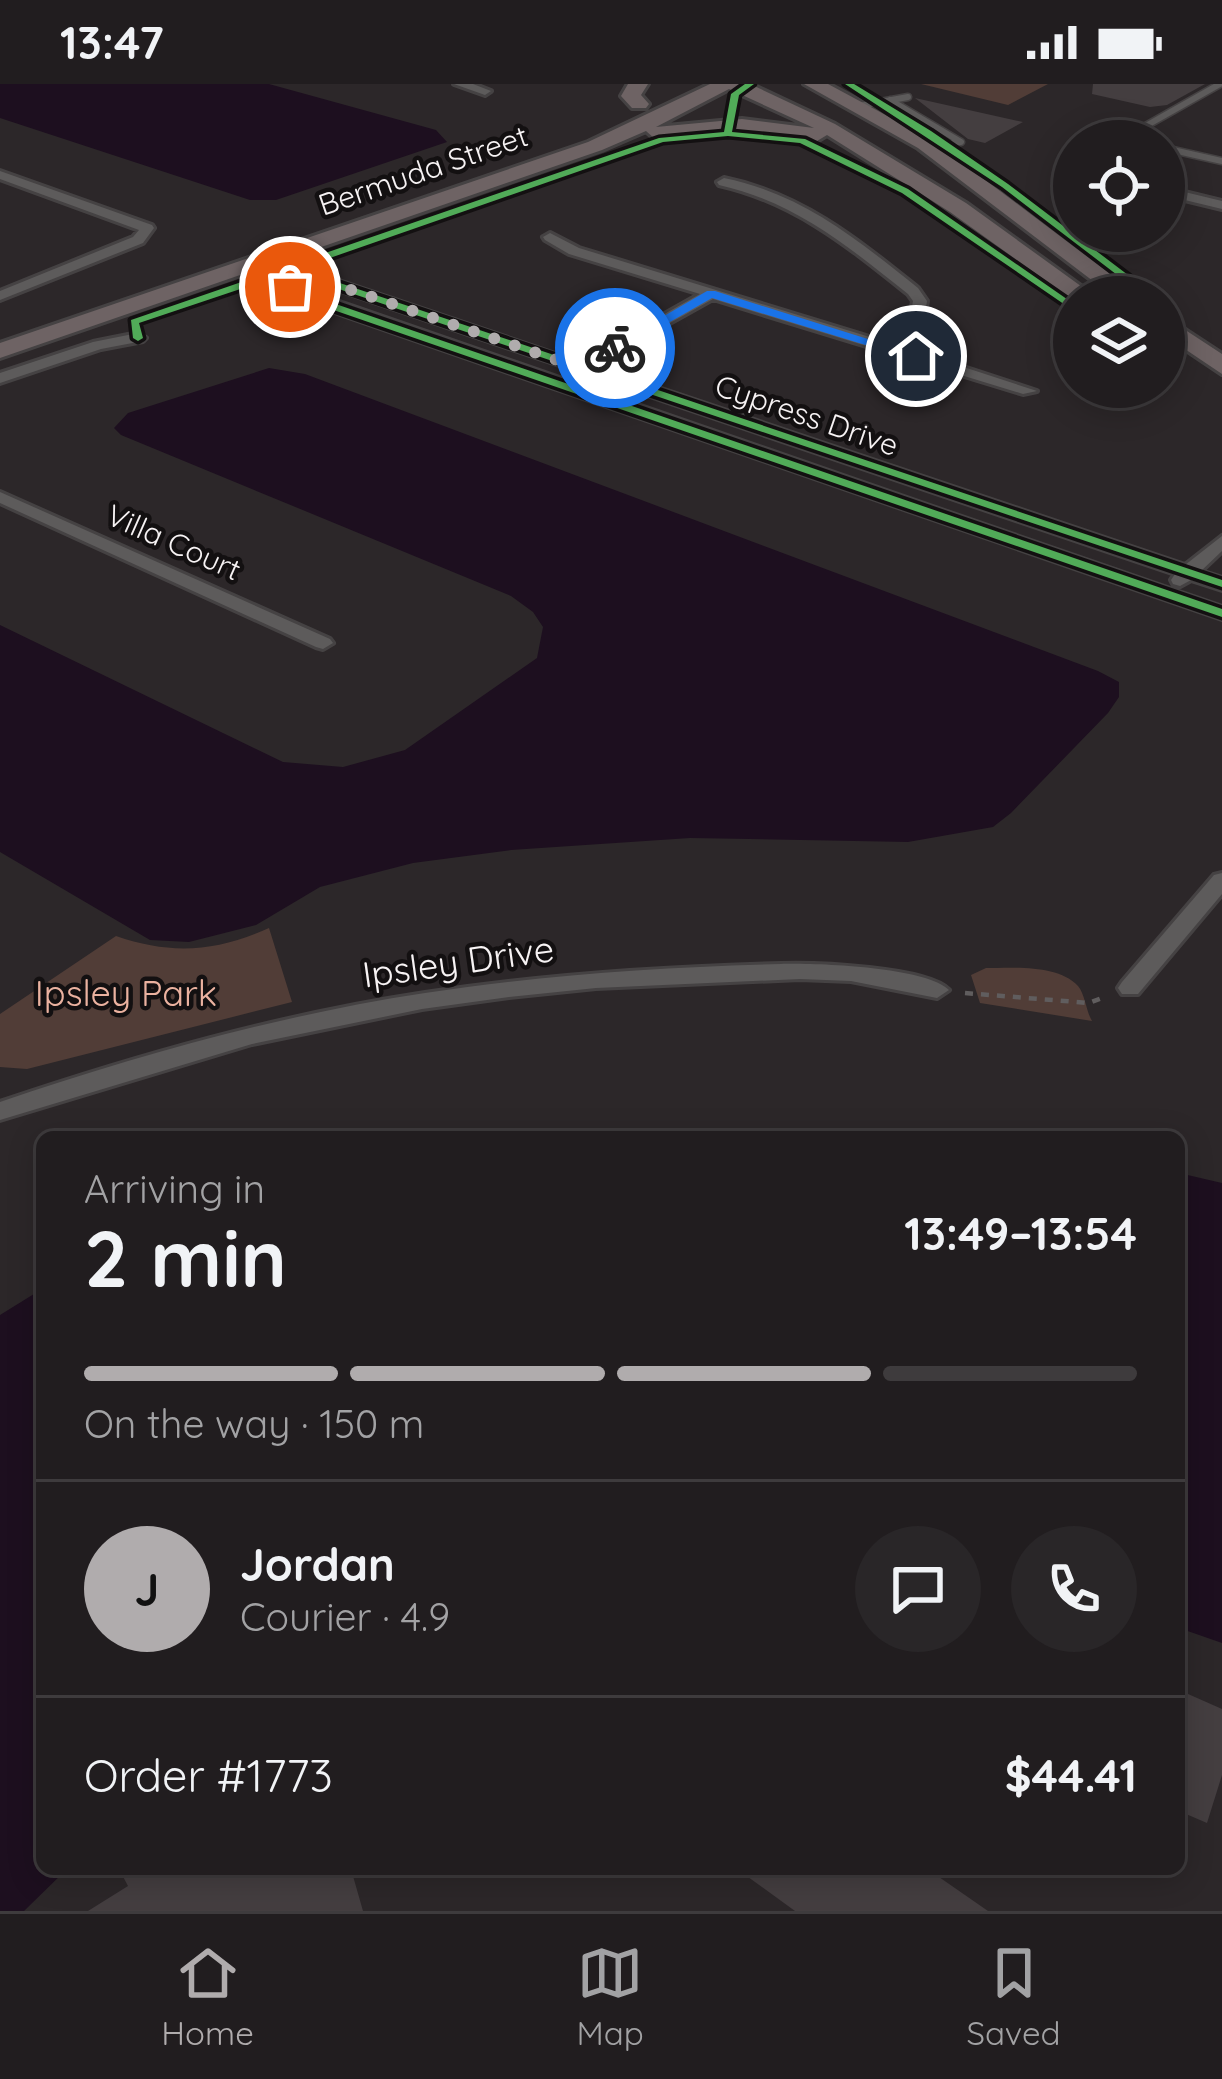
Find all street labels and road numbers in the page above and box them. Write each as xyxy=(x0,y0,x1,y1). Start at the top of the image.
street label: Bermuda Street xyxy=(313,116,533,224)
street label: Cypress Drive xyxy=(710,366,904,464)
street label: Villa Court xyxy=(101,496,247,588)
street label: Ipsley Drive xyxy=(359,925,557,997)

